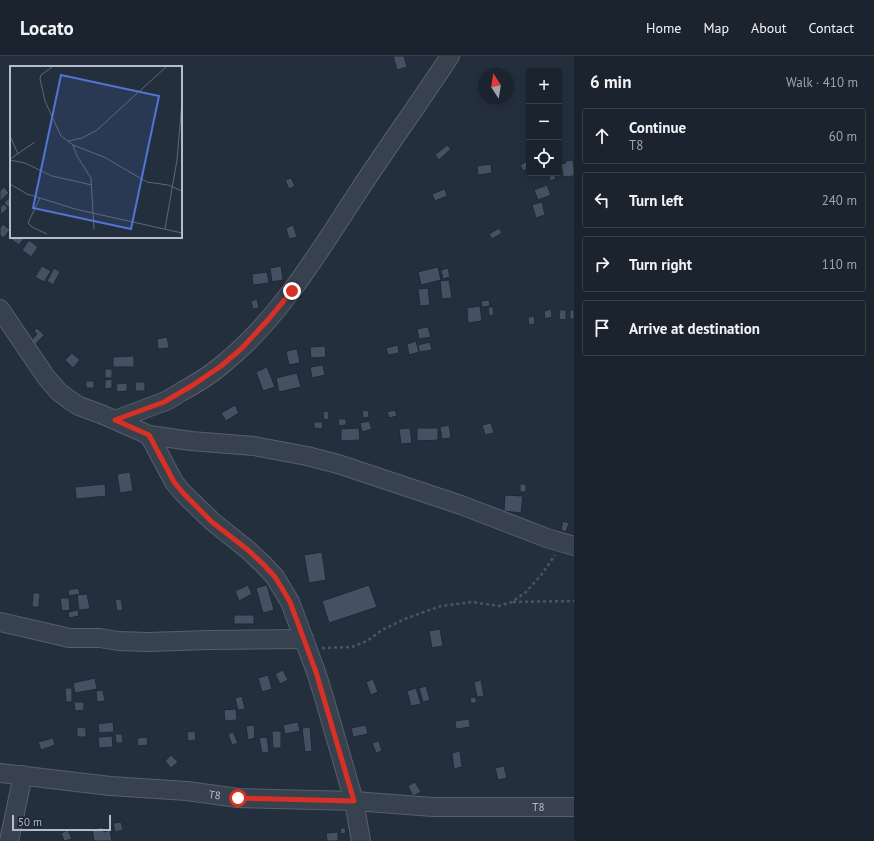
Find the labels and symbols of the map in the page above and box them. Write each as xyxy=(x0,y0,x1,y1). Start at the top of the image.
inset map xyxy=(10,66,182,238)
north arrow xyxy=(478,68,514,104)
route end xyxy=(283,282,301,300)
street label: T8 xyxy=(208,787,222,803)
route start xyxy=(229,789,247,807)
street label: T8 xyxy=(532,800,544,814)
scale bar xyxy=(12,813,111,832)

